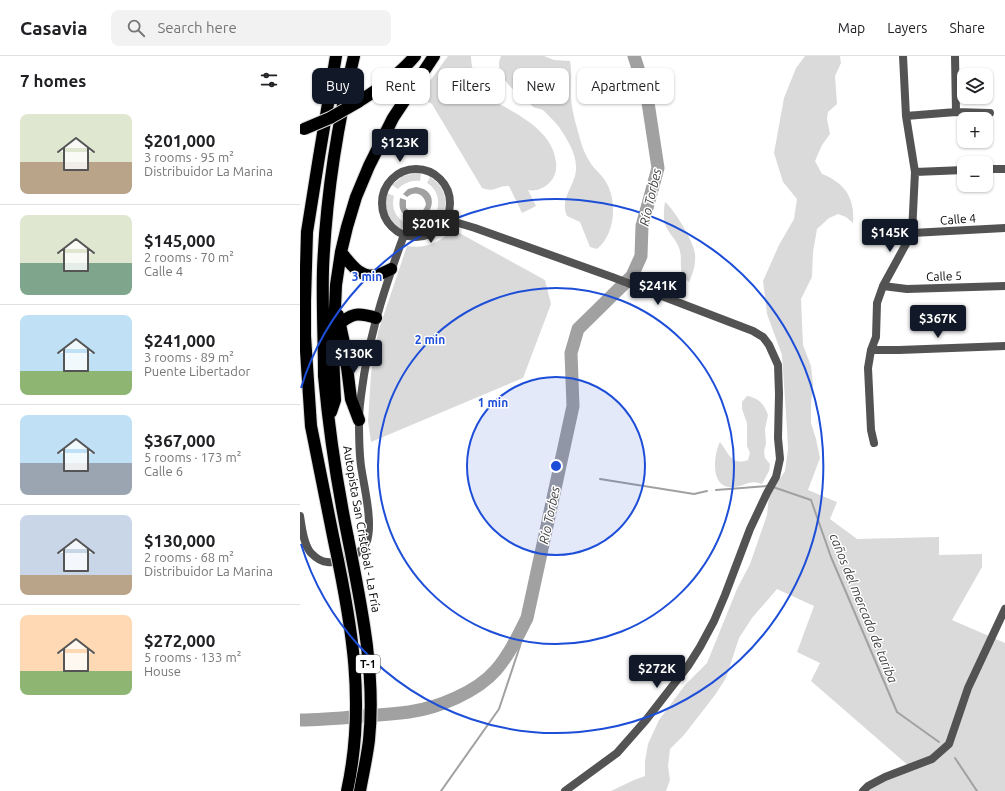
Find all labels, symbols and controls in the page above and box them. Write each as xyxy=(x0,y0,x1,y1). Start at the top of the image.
search box xyxy=(111,10,391,46)
text: Casavia xyxy=(20,17,87,39)
icon: search xyxy=(125,17,147,39)
text: Search here xyxy=(157,19,237,36)
text: Map xyxy=(838,20,865,36)
text: Layers xyxy=(887,20,927,36)
text: Share xyxy=(949,20,985,36)
chip: Buy xyxy=(312,68,364,104)
chip: Rent xyxy=(372,68,430,104)
chip: Filters xyxy=(438,68,505,104)
chip: New xyxy=(513,68,569,104)
chip: Apartment xyxy=(577,68,674,104)
map controls xyxy=(957,68,993,192)
button: layers xyxy=(957,68,993,104)
icon: filters xyxy=(258,69,280,91)
text: 7 homes xyxy=(20,71,86,90)
button: + xyxy=(957,112,993,148)
pin: $123K xyxy=(372,129,428,163)
icon: home xyxy=(52,130,100,178)
text: $201,000 xyxy=(144,131,215,150)
text: $123K xyxy=(381,135,419,149)
text: 3 rooms · 95 m² xyxy=(144,150,234,164)
button: − xyxy=(957,156,993,192)
text: Distribuidor La Marina xyxy=(144,164,273,178)
water label: Río Torbes xyxy=(637,166,664,227)
pin: $201K xyxy=(403,210,459,244)
street label: Calle 4 xyxy=(940,211,977,227)
text: $201K xyxy=(412,216,450,230)
pin: $145K xyxy=(862,219,918,253)
text: $145K xyxy=(871,225,909,239)
icon: home xyxy=(52,231,100,279)
text: $145,000 xyxy=(144,231,215,250)
text: 2 rooms · 70 m² xyxy=(144,250,234,264)
text: Calle 4 xyxy=(144,264,183,278)
street label: Calle 5 xyxy=(926,269,962,283)
text: 3 min xyxy=(352,270,382,283)
pin: $241K xyxy=(630,272,686,306)
text: $241K xyxy=(639,278,677,292)
pin: $367K xyxy=(910,305,966,339)
text: $367K xyxy=(919,311,957,325)
icon: home xyxy=(52,331,100,379)
text: $241,000 xyxy=(144,331,215,350)
text: 2 min xyxy=(415,333,445,346)
pin: $130K xyxy=(326,340,382,374)
text: $130K xyxy=(335,346,373,360)
text: 3 rooms · 89 m² xyxy=(144,350,234,364)
text: Puente Libertador xyxy=(144,364,250,378)
text: 1 min xyxy=(478,396,508,409)
icon: home xyxy=(52,431,100,479)
text: $367,000 xyxy=(144,431,215,450)
street label: Autopista San Cristóbal - La Fría xyxy=(341,445,383,613)
text: 5 rooms · 173 m² xyxy=(144,450,241,464)
centre of rings xyxy=(549,459,563,473)
text: Calle 6 xyxy=(144,464,183,478)
water label: Río Torbes xyxy=(536,484,562,545)
icon: home xyxy=(52,531,100,579)
text: $130,000 xyxy=(144,531,215,550)
water label: caños del mercado de tariba xyxy=(828,531,900,685)
text: 2 rooms · 68 m² xyxy=(144,550,234,564)
text: Distribuidor La Marina xyxy=(144,564,273,578)
icon: home xyxy=(52,631,100,679)
text: $272,000 xyxy=(144,631,215,650)
text: 5 rooms · 133 m² xyxy=(144,650,241,664)
road number: T-1 xyxy=(356,655,380,673)
pin: $272K xyxy=(629,655,685,689)
text: $272K xyxy=(638,661,676,675)
text: House xyxy=(144,664,181,678)

